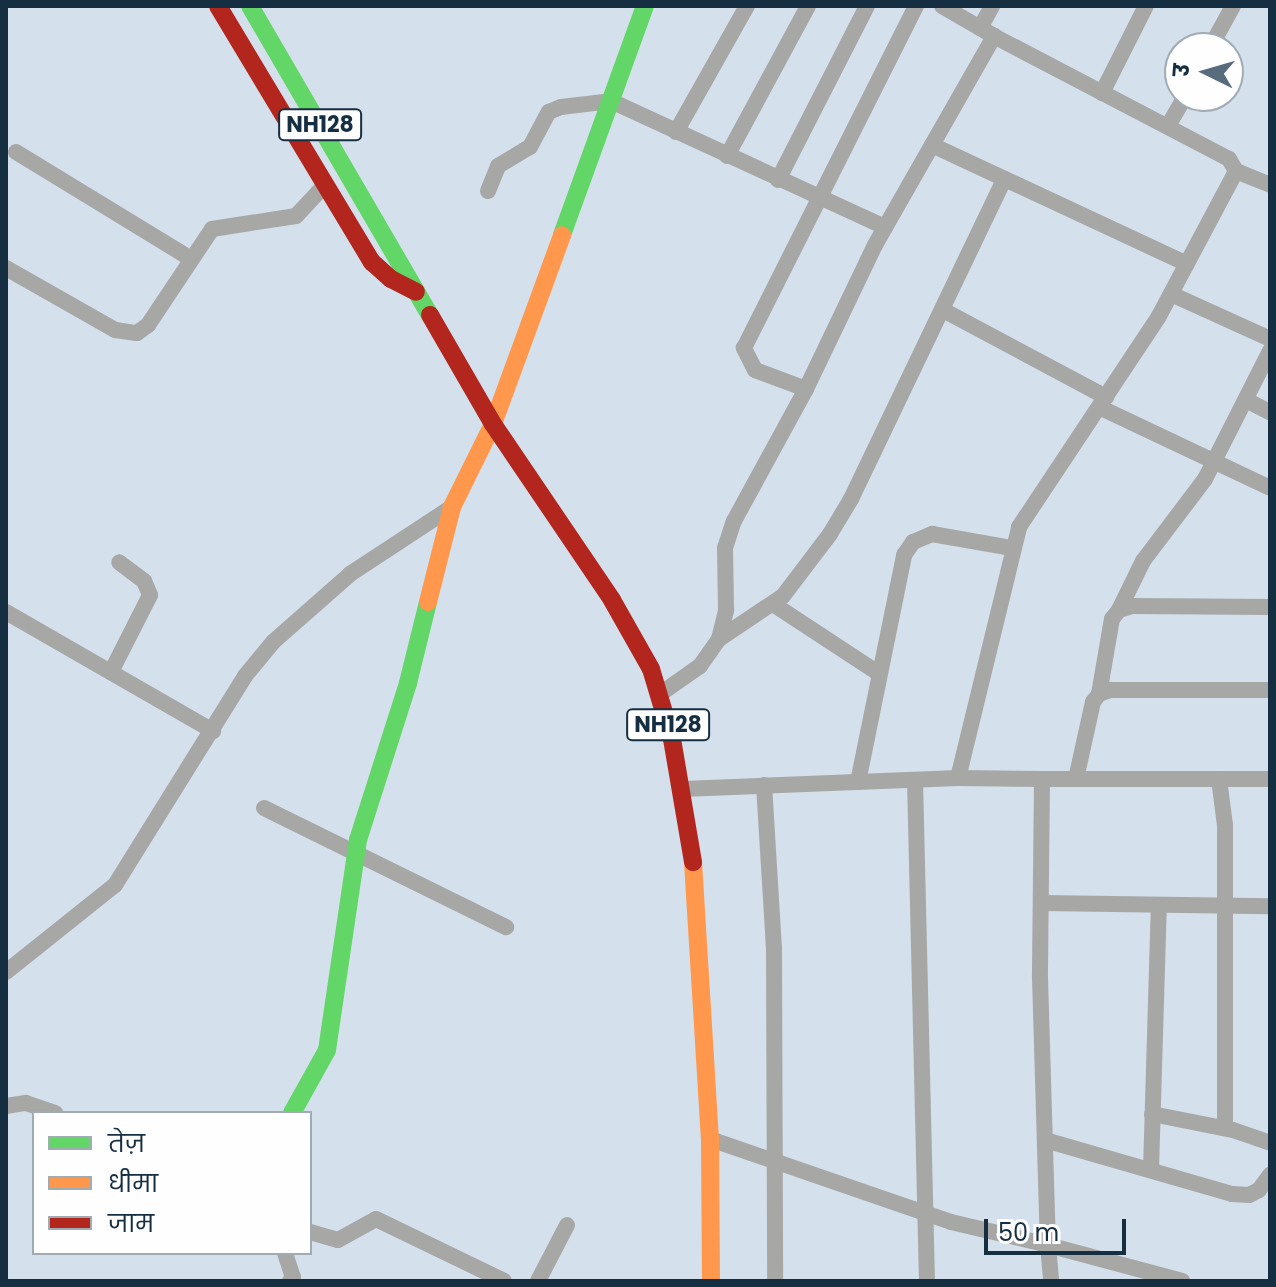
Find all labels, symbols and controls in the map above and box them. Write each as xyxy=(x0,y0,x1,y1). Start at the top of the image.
north arrow xyxy=(1164,32,1244,112)
text: उ xyxy=(1166,62,1198,78)
road number: NH128 xyxy=(278,107,362,143)
road number: NH128 xyxy=(626,707,710,743)
legend xyxy=(32,1111,312,1255)
text: तेज़ xyxy=(108,1127,145,1160)
text: धीमा xyxy=(108,1167,158,1200)
scale bar xyxy=(988,1203,1130,1253)
text: जाम xyxy=(108,1207,154,1240)
text: 50 m xyxy=(998,1216,1059,1249)

